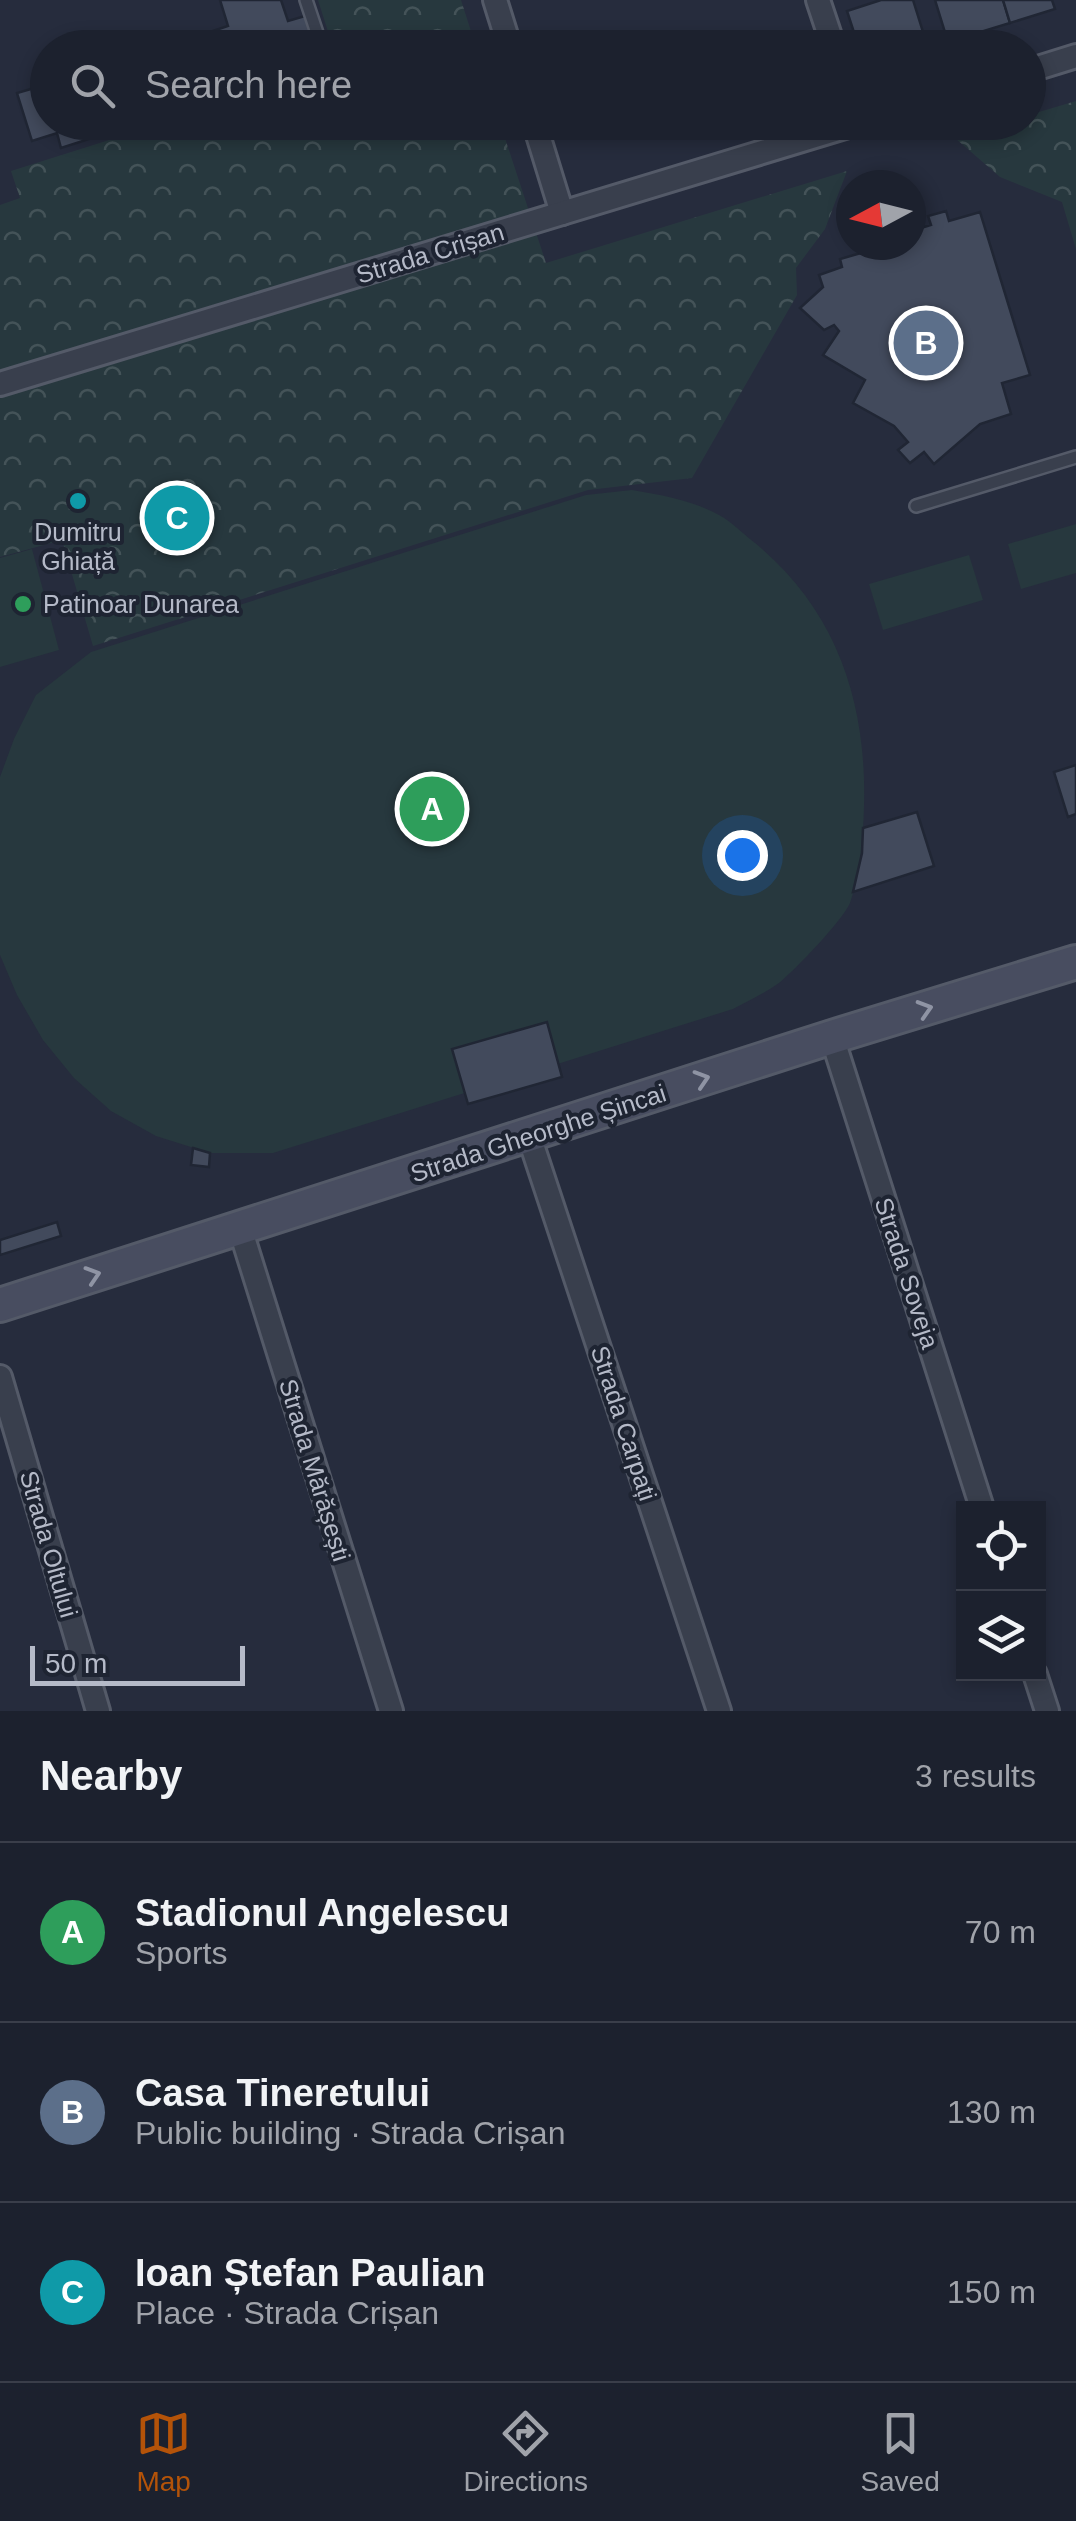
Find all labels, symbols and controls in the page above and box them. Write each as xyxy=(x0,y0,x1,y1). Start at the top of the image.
search box xyxy=(30,30,1046,140)
icon: search xyxy=(65,58,120,113)
text: Search here xyxy=(145,64,352,106)
north arrow xyxy=(836,170,926,260)
street label: Strada Crișan xyxy=(353,217,507,289)
pin: B xyxy=(894,306,958,380)
pin: C xyxy=(144,480,210,556)
marker: Dumitru Ghiață xyxy=(67,490,89,512)
place label: Dumitru Ghiață xyxy=(34,518,122,575)
place label: Patinoar Dunarea xyxy=(43,590,239,618)
marker: Patinoar Dunarea xyxy=(12,593,34,615)
pin: A xyxy=(400,772,464,846)
your location xyxy=(717,830,768,881)
one-way arrow xyxy=(916,1000,933,1020)
one-way arrow xyxy=(693,1071,710,1091)
street label: Strada Gheorghe Șincai xyxy=(407,1078,669,1188)
street label: Strada Soveja xyxy=(869,1194,945,1352)
one-way arrow xyxy=(84,1267,101,1287)
street label: Strada Carpați xyxy=(586,1342,662,1504)
street label: Strada Mărășești xyxy=(274,1376,356,1564)
street label: Strada Oltului xyxy=(15,1467,83,1621)
map controls xyxy=(956,1501,1046,1681)
button: locate xyxy=(956,1501,1046,1591)
button: layers xyxy=(956,1591,1046,1681)
scale bar xyxy=(30,1641,245,1686)
text: 50 m xyxy=(45,1648,107,1679)
text: Nearby xyxy=(40,1752,182,1799)
text: 3 results xyxy=(915,1758,1036,1794)
text: Stadionul Angelescu xyxy=(135,1892,509,1934)
text: A xyxy=(61,1914,84,1950)
text: 70 m xyxy=(965,1914,1036,1950)
text: Sports xyxy=(135,1935,227,1971)
text: Casa Tineretului xyxy=(135,2072,430,2114)
text: B xyxy=(61,2094,84,2130)
text: 130 m xyxy=(947,2094,1036,2130)
text: Public building · Strada Crișan xyxy=(135,2115,565,2151)
text: Ioan Ștefan Paulian xyxy=(135,2252,486,2294)
text: C xyxy=(61,2274,84,2310)
text: 150 m xyxy=(947,2274,1036,2310)
text: Place · Strada Crișan xyxy=(135,2295,439,2331)
tab: Map xyxy=(136,2406,191,2498)
tab: Directions xyxy=(464,2406,588,2498)
tab: Saved xyxy=(860,2406,940,2498)

